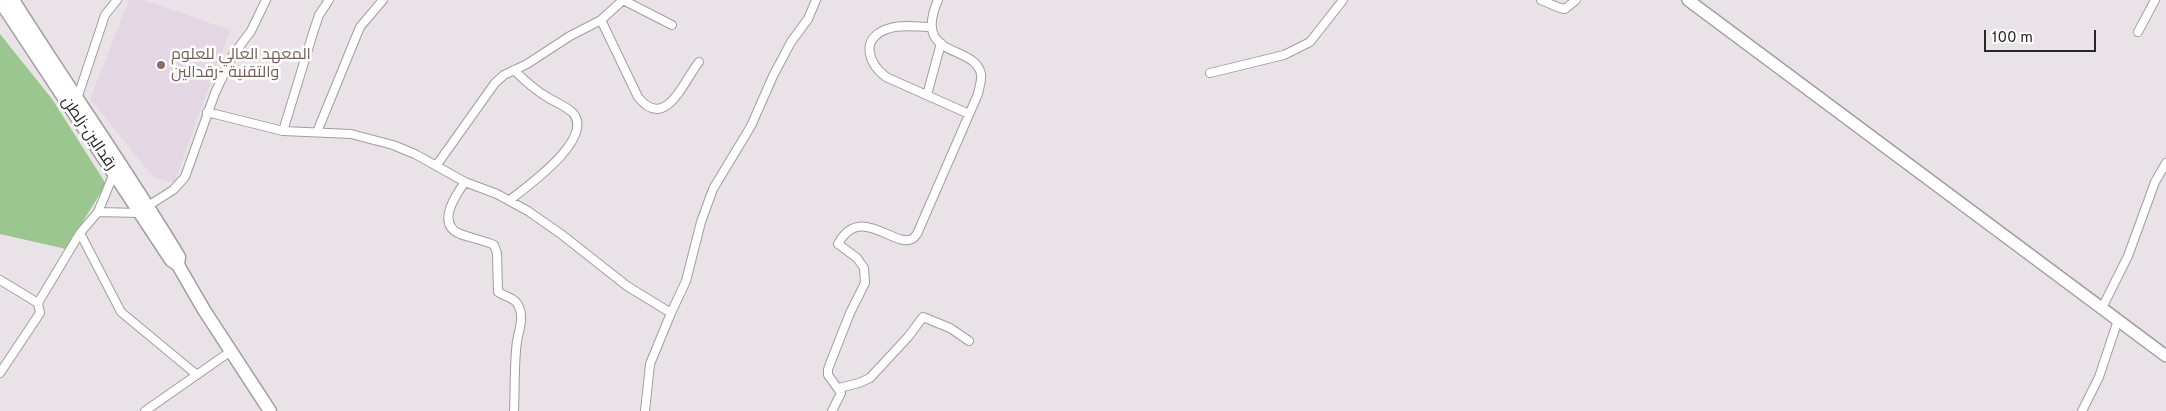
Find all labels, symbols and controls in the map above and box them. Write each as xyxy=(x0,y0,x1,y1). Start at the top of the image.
scale bar xyxy=(1986,20,2098,52)
text: 100 m xyxy=(1992,29,2033,48)
place label: المعهد العالي للعلوم والتقنية -رقدالين xyxy=(171,46,311,84)
marker: المعهد العالي للعلوم والتقنية -رقدالين xyxy=(155,59,167,71)
street label: رقدالين-زلطن xyxy=(56,93,120,175)

